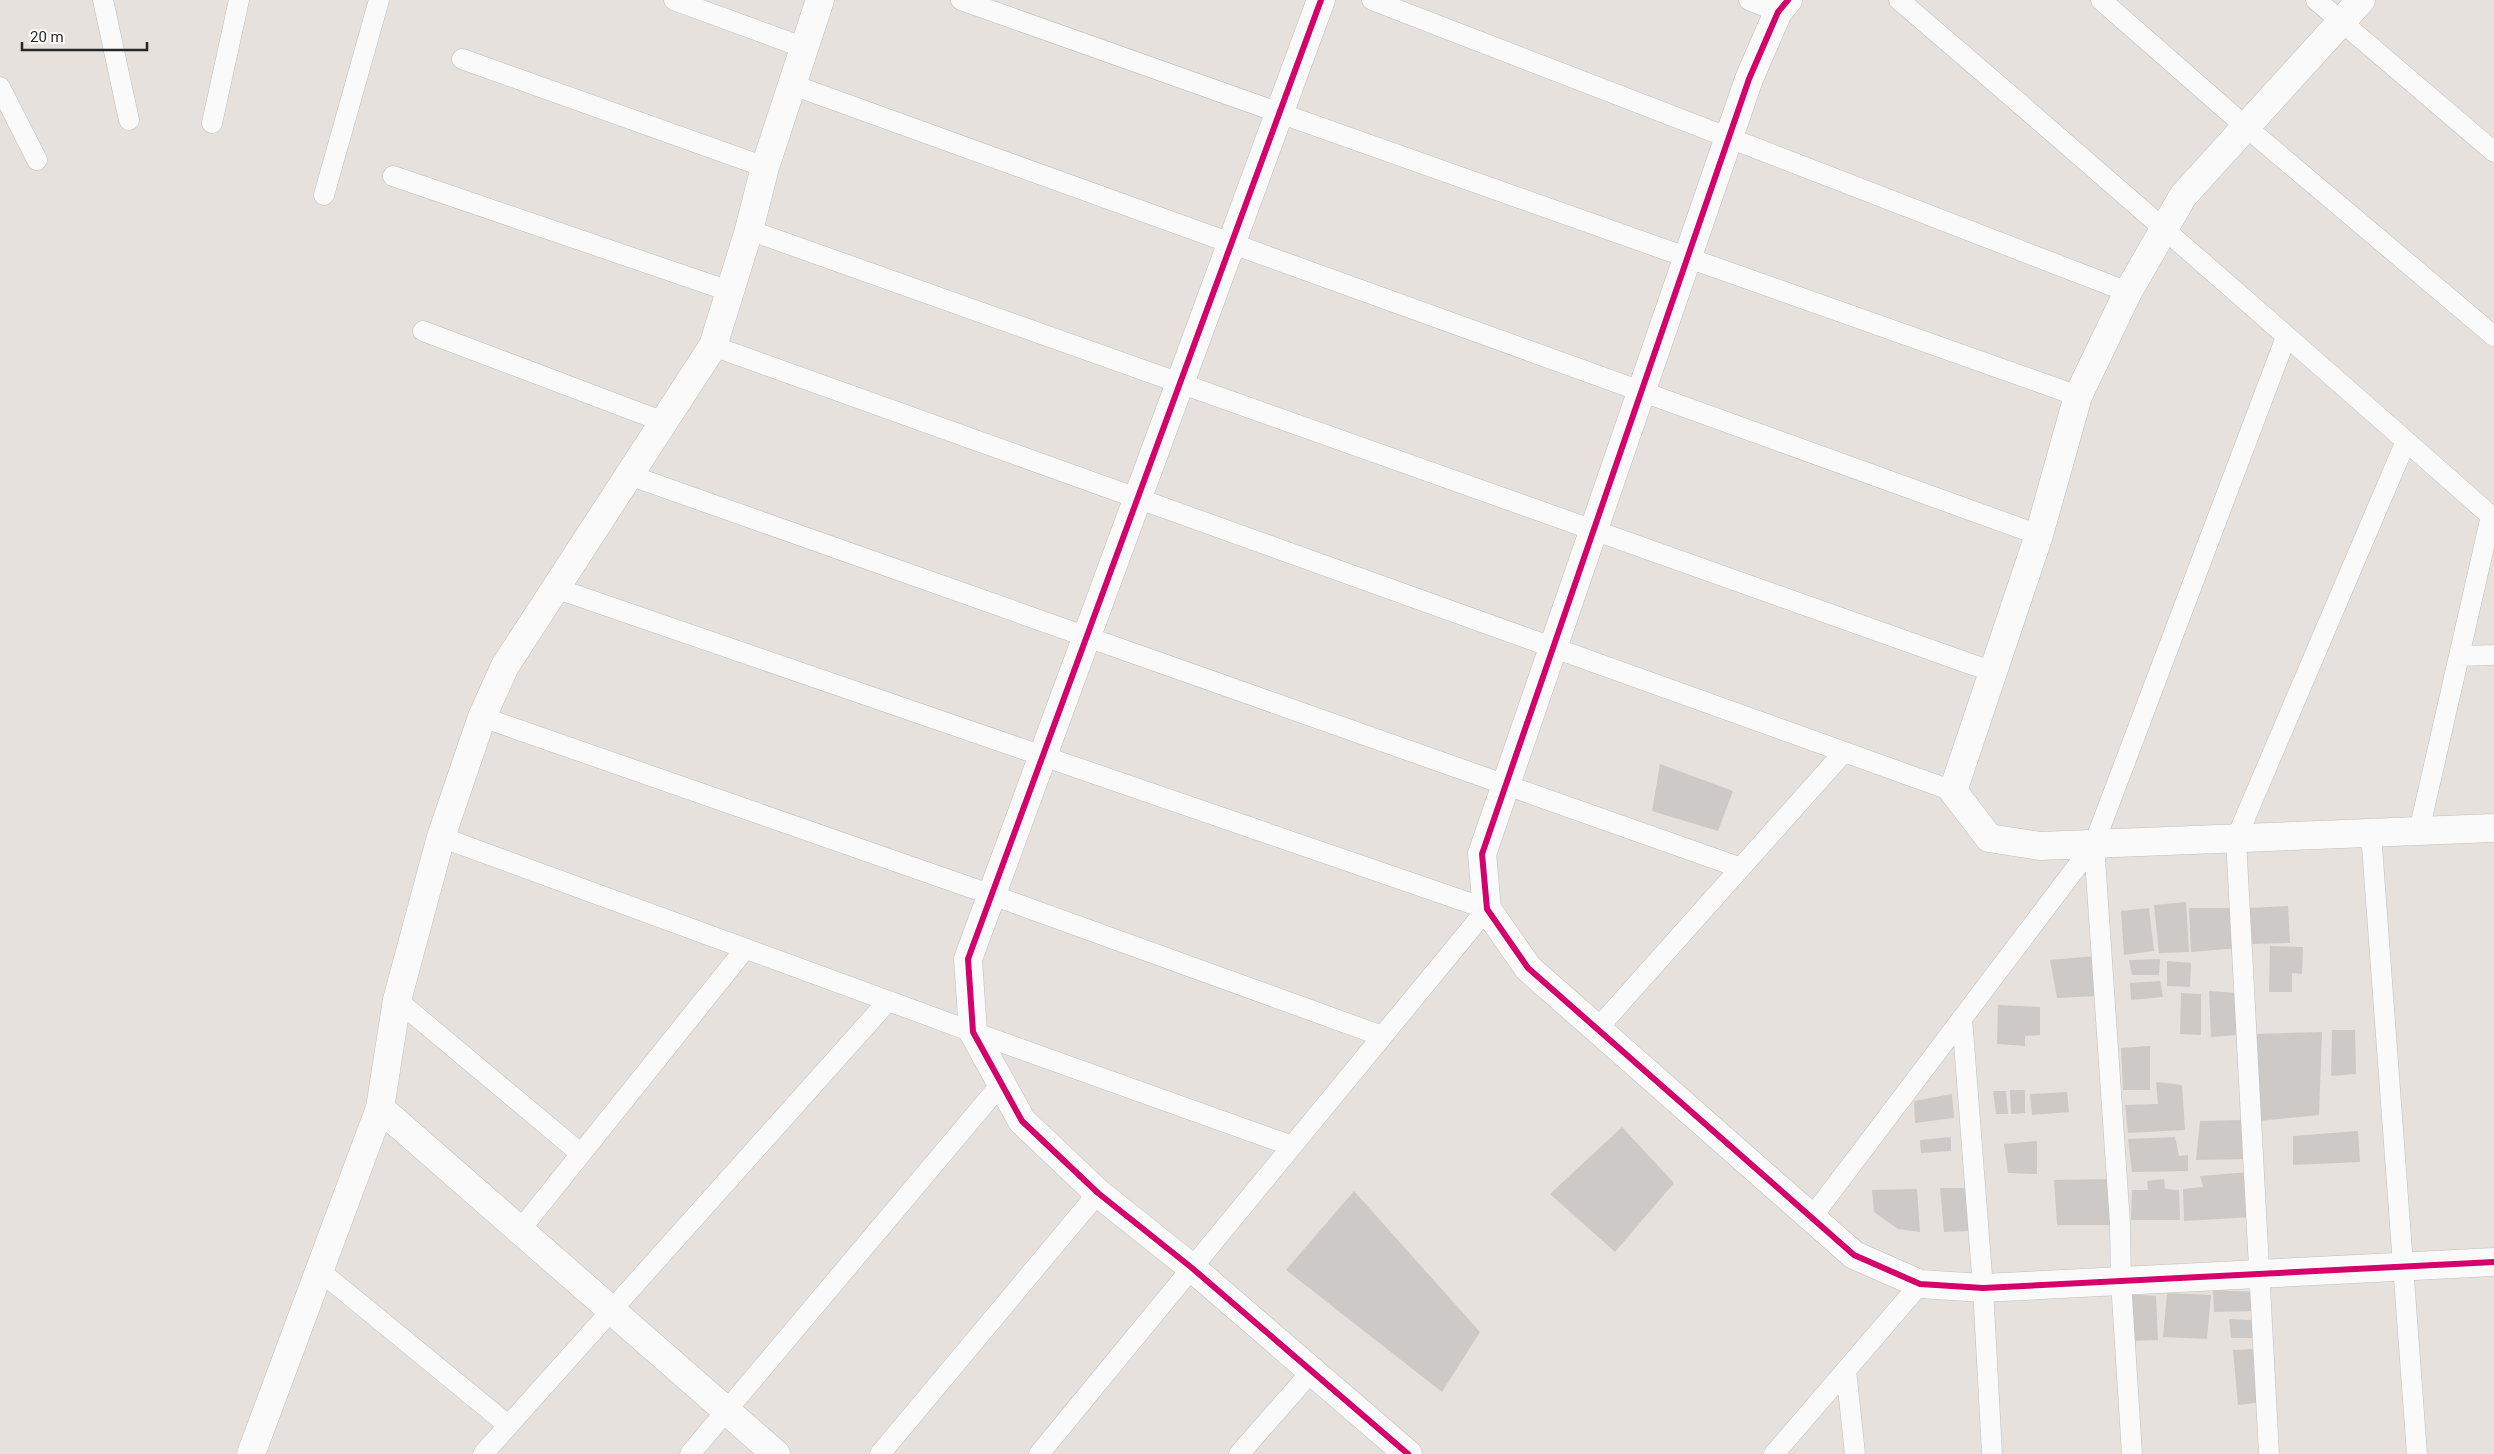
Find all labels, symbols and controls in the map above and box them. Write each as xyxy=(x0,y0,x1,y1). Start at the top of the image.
scale bar xyxy=(22,20,148,52)
text: 20 m xyxy=(30,28,64,46)

